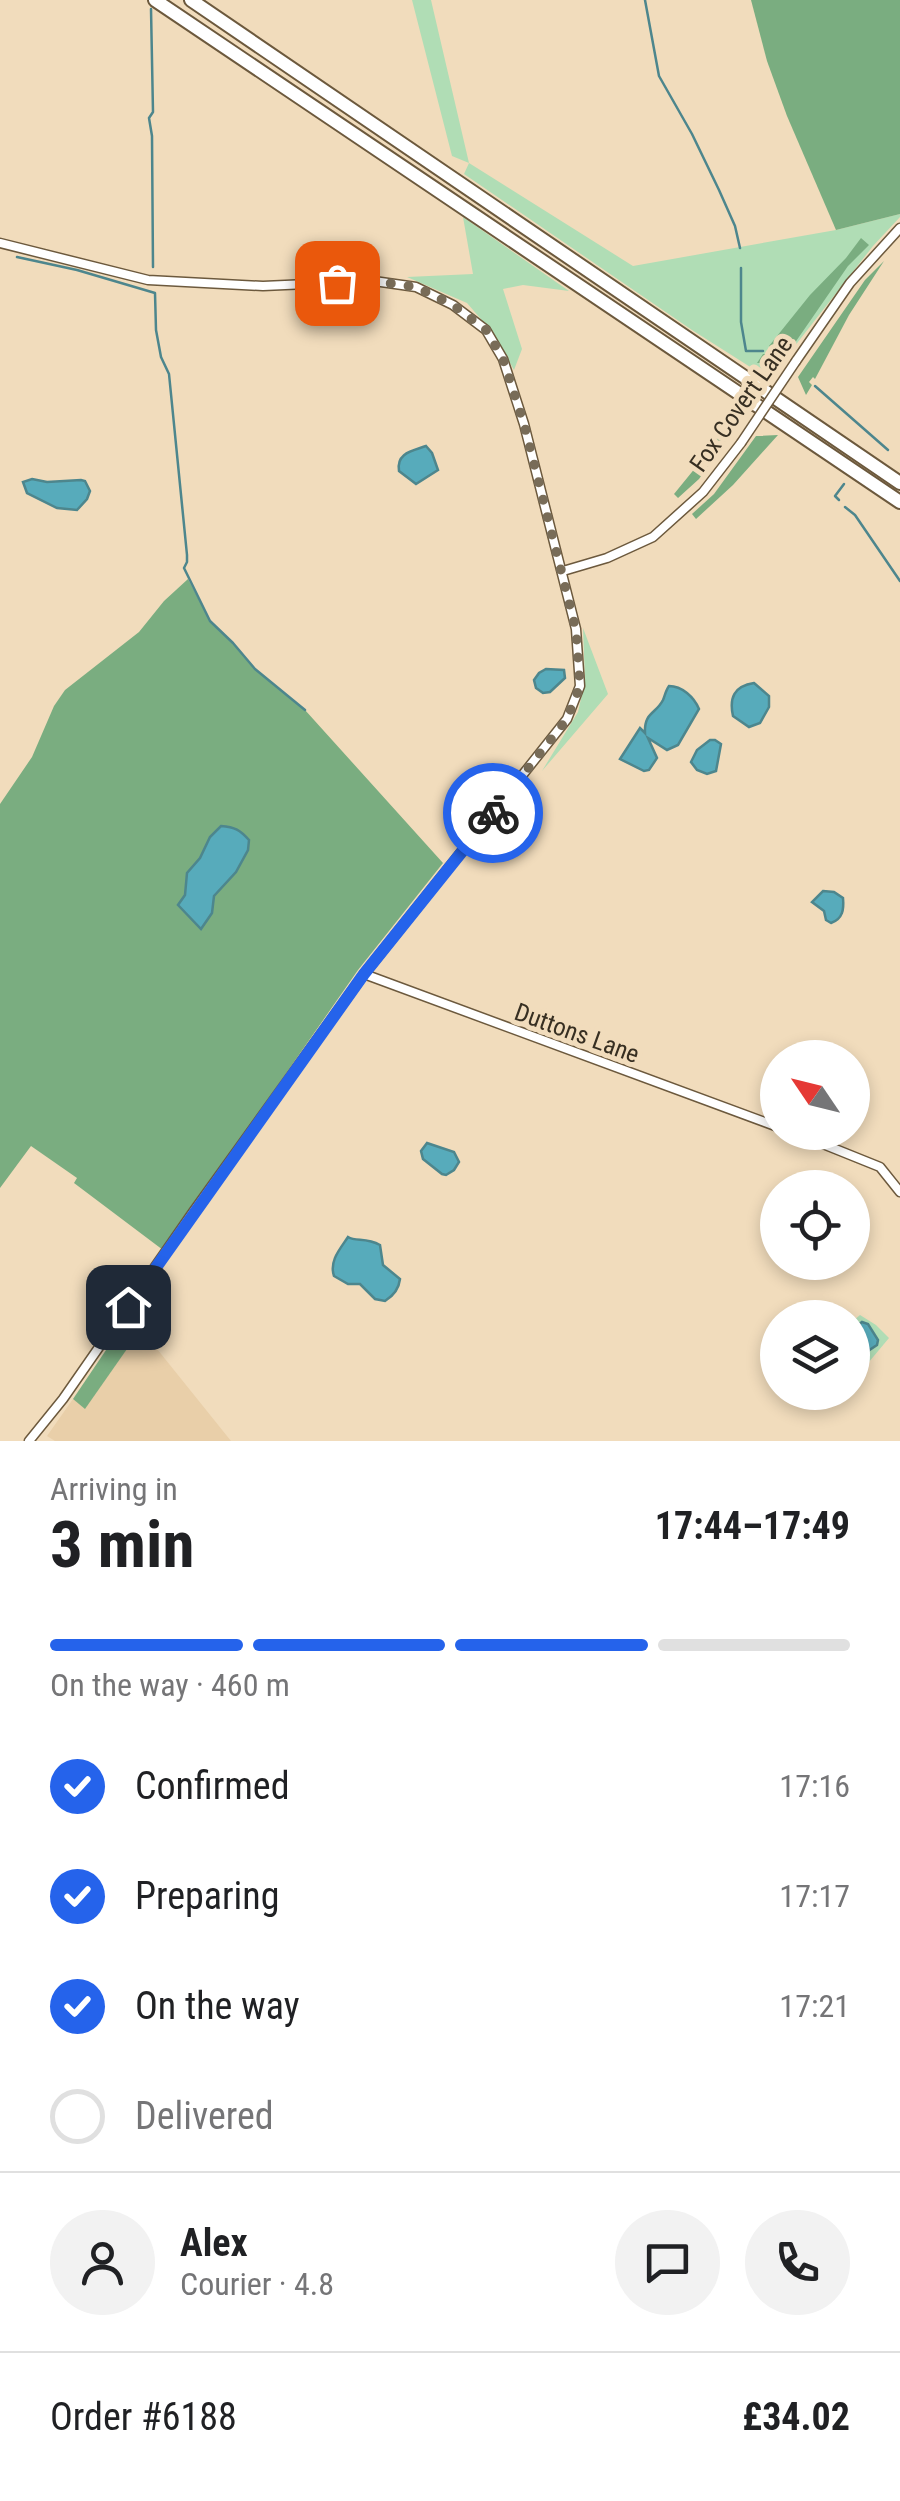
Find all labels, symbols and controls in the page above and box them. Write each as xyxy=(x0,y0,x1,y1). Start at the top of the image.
pin xyxy=(295,241,380,326)
icon: bag xyxy=(310,256,365,311)
street label: Fox Covert Lane xyxy=(684,331,798,477)
courier xyxy=(443,763,543,863)
icon: bike xyxy=(466,786,521,841)
street label: Duttons Lane xyxy=(511,997,643,1069)
north arrow xyxy=(760,1040,870,1150)
map controls xyxy=(760,1040,870,1410)
button: locate xyxy=(760,1170,870,1280)
pin xyxy=(86,1265,171,1350)
icon: home xyxy=(101,1280,156,1335)
button: layers xyxy=(760,1300,870,1410)
text: Arriving in xyxy=(50,1470,178,1508)
text: 17:44–17:49 xyxy=(655,1504,850,1548)
text: 3 min xyxy=(50,1507,194,1583)
text: On the way · 460 m xyxy=(50,1666,290,1704)
icon: check xyxy=(50,1759,105,1814)
text: Confirmed xyxy=(135,1764,290,1808)
text: 17:16 xyxy=(779,1767,850,1805)
icon: check xyxy=(50,1869,105,1924)
text: Preparing xyxy=(135,1874,280,1918)
text: 17:17 xyxy=(779,1877,850,1915)
icon: check xyxy=(50,1979,105,2034)
text: On the way xyxy=(135,1984,300,2028)
text: 17:21 xyxy=(779,1987,850,2025)
text: Delivered xyxy=(135,2094,274,2138)
button: person xyxy=(50,2210,155,2315)
button: chat xyxy=(615,2210,720,2315)
button: phone xyxy=(745,2210,850,2315)
text: Alex xyxy=(180,2221,248,2265)
text: Courier · 4.8 xyxy=(180,2265,334,2303)
text: Order #6188 xyxy=(50,2395,237,2439)
text: £34.02 xyxy=(742,2395,850,2439)

